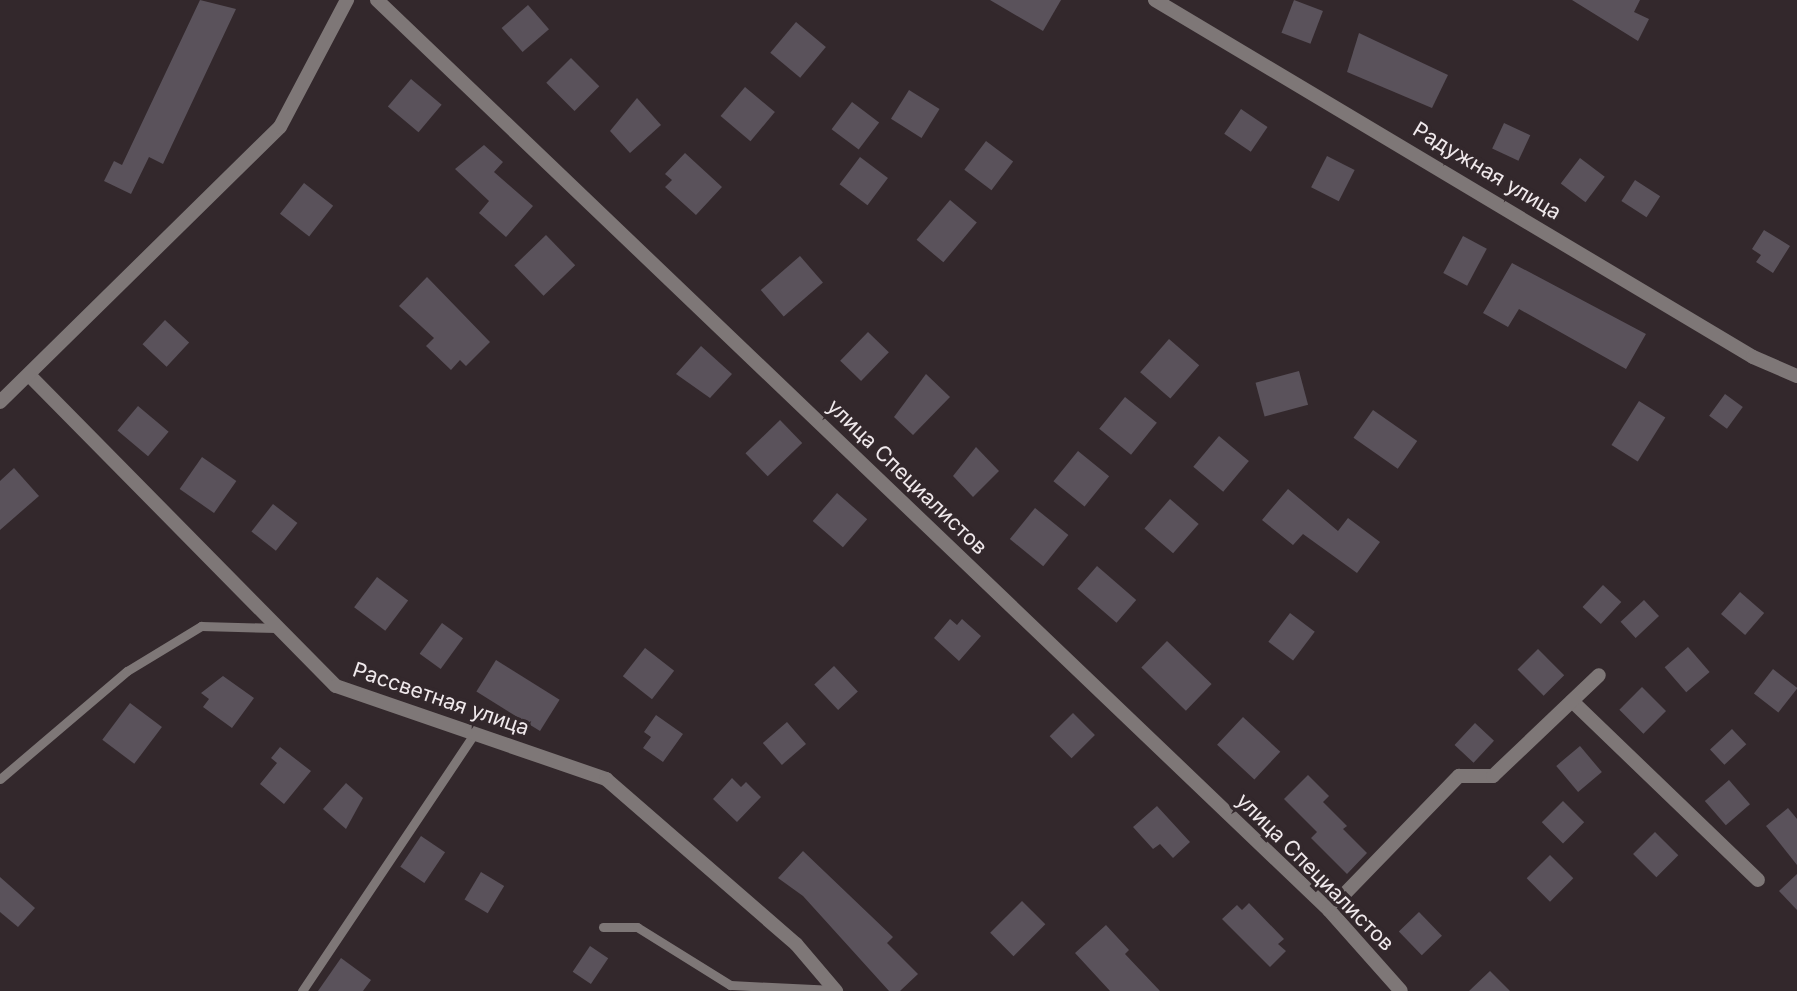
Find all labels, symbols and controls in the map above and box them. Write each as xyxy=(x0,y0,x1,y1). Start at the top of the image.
street label: Радужная улица xyxy=(1408,117,1566,225)
street label: улица Специалистов xyxy=(822,394,992,560)
street label: Рассветная улица xyxy=(350,657,532,741)
street label: улица Специалистов xyxy=(1231,788,1399,956)

